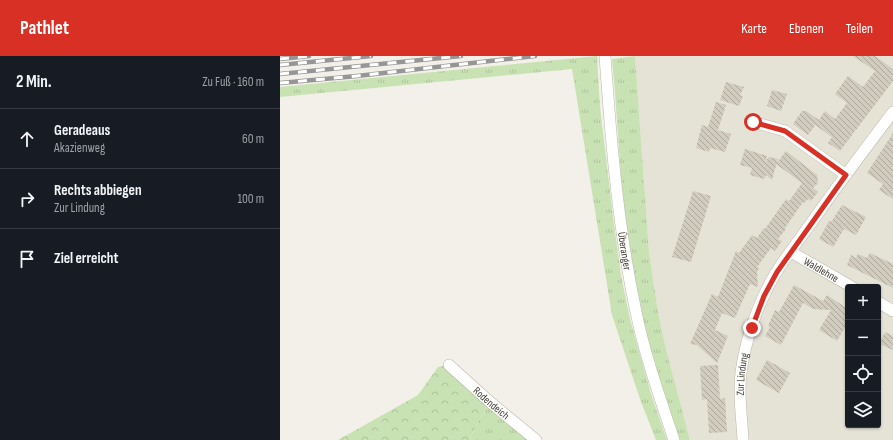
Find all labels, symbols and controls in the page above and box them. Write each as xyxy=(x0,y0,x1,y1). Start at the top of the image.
text: Pathlet xyxy=(20,17,69,40)
text: Karte xyxy=(741,20,767,37)
text: Ebenen xyxy=(789,20,824,37)
text: Teilen xyxy=(846,20,873,37)
text: 2 Min. xyxy=(16,72,52,92)
text: Zu Fuß · 160 m xyxy=(202,74,264,90)
route start xyxy=(744,113,762,131)
text: Geradeaus xyxy=(54,121,110,140)
icon: ahead xyxy=(16,128,38,150)
text: 60 m xyxy=(242,131,264,147)
text: Akazienweg xyxy=(54,140,105,156)
text: Rechts abbiegen xyxy=(54,181,142,200)
icon: right xyxy=(16,188,38,210)
text: 100 m xyxy=(237,191,264,207)
text: Zur Lindung xyxy=(54,200,105,216)
street label: Überanger xyxy=(616,231,634,271)
icon: arrive xyxy=(16,248,38,270)
text: Ziel erreicht xyxy=(54,249,118,268)
street label: Waldlehne xyxy=(802,254,841,285)
map controls xyxy=(845,284,881,428)
button: + xyxy=(845,284,881,320)
route end xyxy=(743,319,761,337)
button: − xyxy=(845,320,881,356)
street label: Zur Lindung xyxy=(733,351,751,396)
button: locate xyxy=(845,356,881,392)
street label: Rodendeich xyxy=(471,384,512,422)
button: layers xyxy=(845,392,881,428)

